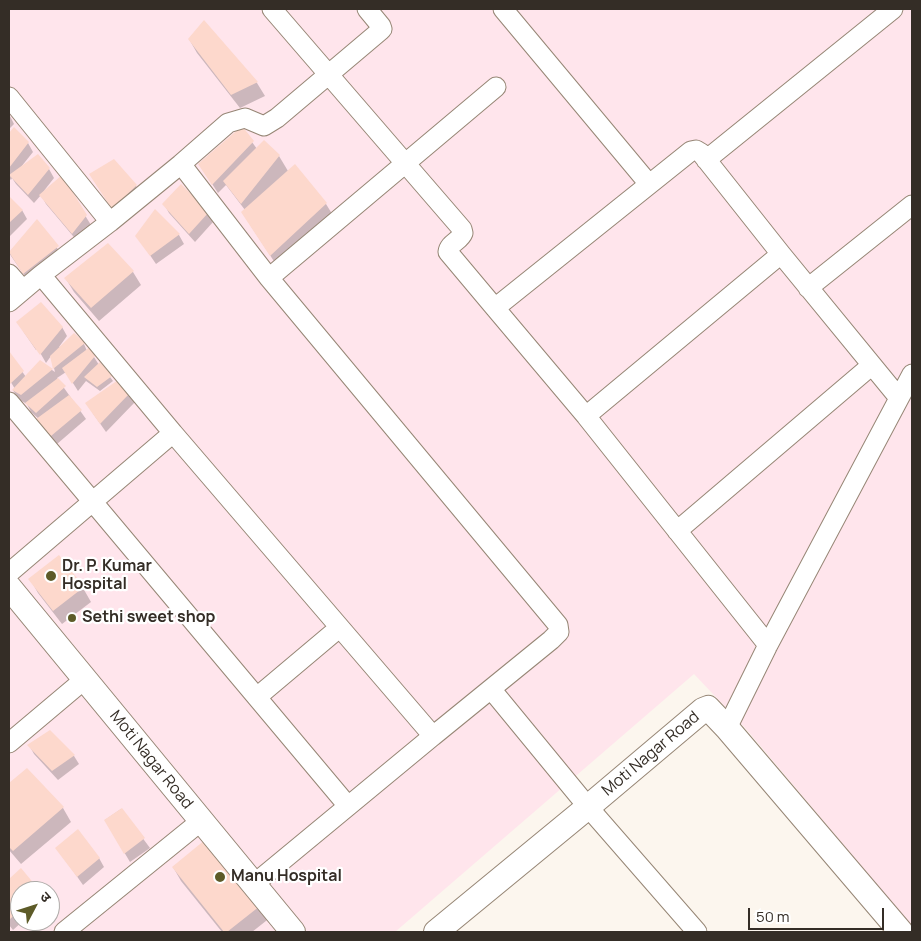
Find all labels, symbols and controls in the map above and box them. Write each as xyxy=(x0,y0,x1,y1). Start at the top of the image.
place label: Dr. P. Kumar Hospital xyxy=(62,557,152,595)
marker: Dr. P. Kumar Hospital xyxy=(44,569,58,583)
place label: Sethi sweet shop xyxy=(82,608,215,628)
marker: Sethi sweet shop xyxy=(66,612,78,624)
street label: Moti Nagar Road xyxy=(105,707,197,813)
street label: Moti Nagar Road xyxy=(598,708,704,800)
place label: Manu Hospital xyxy=(231,867,342,887)
marker: Manu Hospital xyxy=(213,870,227,884)
north arrow xyxy=(10,881,60,931)
text: उ xyxy=(36,887,56,906)
scale bar xyxy=(751,898,887,930)
text: 50 m xyxy=(756,906,790,927)

